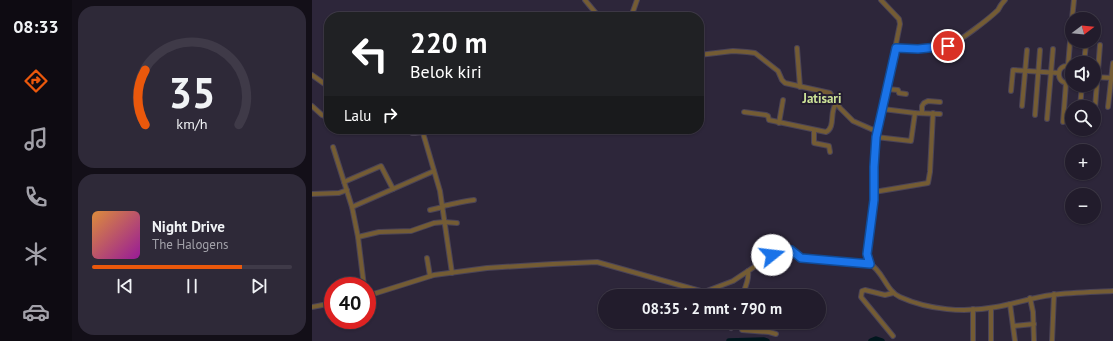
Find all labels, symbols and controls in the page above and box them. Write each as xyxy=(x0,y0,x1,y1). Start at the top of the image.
north arrow xyxy=(1065,12,1101,48)
map controls xyxy=(1065,12,1101,224)
text: 08:33 xyxy=(13,15,59,38)
text: 220 m xyxy=(410,24,487,61)
icon: left xyxy=(344,28,396,80)
pin xyxy=(931,29,965,63)
icon: arrive xyxy=(937,35,959,57)
button: sound xyxy=(1065,56,1101,92)
text: Belok kiri xyxy=(410,60,482,83)
text: 35 xyxy=(168,66,216,119)
icon: directions xyxy=(22,67,50,95)
district label: Jatisari xyxy=(802,90,841,107)
button: search xyxy=(1065,100,1101,136)
icon: right xyxy=(379,104,401,126)
text: Lalu xyxy=(344,106,371,125)
text: km/h xyxy=(176,113,208,132)
icon: music xyxy=(22,125,50,153)
button: + xyxy=(1065,144,1101,180)
icon: phone xyxy=(22,183,50,211)
button: − xyxy=(1065,188,1101,224)
text: Night Drive xyxy=(152,217,225,236)
position arrow xyxy=(751,234,793,276)
text: The Halogens xyxy=(152,236,229,253)
icon: climate xyxy=(22,240,50,268)
icon: previous xyxy=(114,275,136,297)
icon: pause xyxy=(181,275,203,297)
icon: next xyxy=(248,275,270,297)
speed limit sign: 40 xyxy=(324,277,376,329)
icon: car xyxy=(22,298,50,326)
text: 08:35 · 2 mnt · 790 m xyxy=(642,299,782,318)

